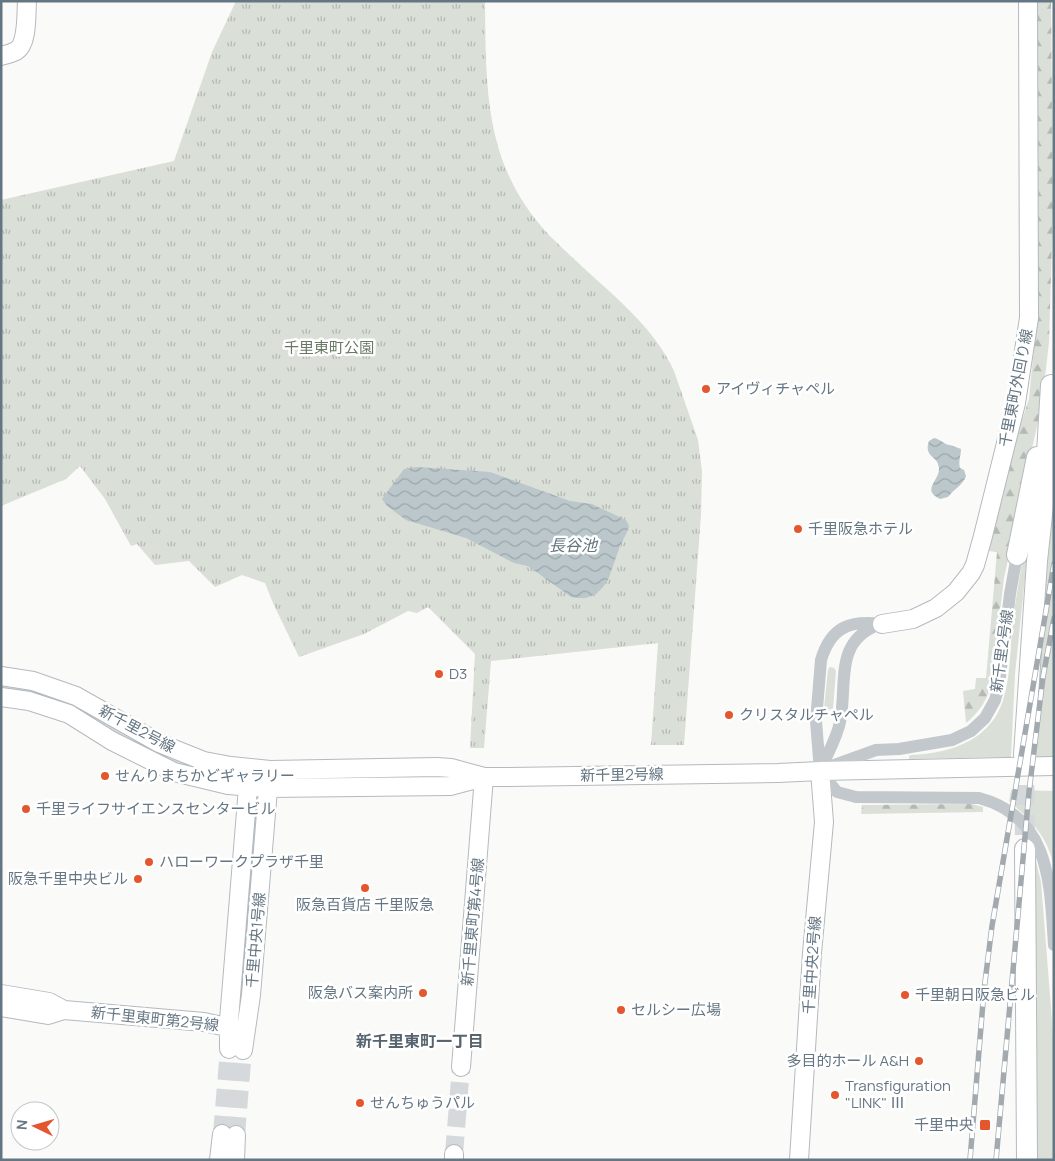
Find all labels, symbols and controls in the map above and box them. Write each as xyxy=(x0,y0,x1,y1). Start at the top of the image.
street label: 千里東町外回り線 xyxy=(994,327,1037,449)
park label: 千里東町公園 xyxy=(284,337,374,358)
place label: アイヴィチャペル xyxy=(716,378,835,399)
marker: アイヴィチャペル xyxy=(700,383,712,395)
place label: 千里阪急ホテル xyxy=(808,518,913,539)
marker: 千里阪急ホテル xyxy=(792,523,804,535)
water label: 長谷池 xyxy=(549,534,599,556)
street label: 新千里2号線 xyxy=(985,608,1018,694)
place label: D3 xyxy=(449,663,467,684)
marker: D3 xyxy=(433,668,445,680)
street label: 新千里2号線 xyxy=(95,700,179,757)
place label: クリスタルチャペル xyxy=(739,704,874,725)
marker: クリスタルチャペル xyxy=(723,709,735,721)
street label: 新千里2号線 xyxy=(580,763,664,786)
place label: せんりまちかどギャラリー xyxy=(115,765,295,786)
marker: せんりまちかどギャラリー xyxy=(99,770,111,782)
place label: 千里ライフサイエンスセンタービル xyxy=(36,798,276,819)
marker: 千里ライフサイエンスセンタービル xyxy=(20,803,32,815)
place label: ハローワークプラザ千里 xyxy=(159,851,324,872)
marker: ハローワークプラザ千里 xyxy=(143,856,155,868)
street label: 新千里東町第4号線 xyxy=(456,857,489,987)
place label: 阪急千里中央ビル xyxy=(8,868,128,889)
marker: 阪急千里中央ビル xyxy=(132,873,144,885)
marker: 阪急百貨店 千里阪急 xyxy=(359,882,371,894)
street label: 千里中央1号線 xyxy=(241,891,270,989)
place label: 阪急百貨店 千里阪急 xyxy=(296,894,434,915)
street label: 千里中央2号線 xyxy=(798,915,825,1015)
place label: 阪急バス案内所 xyxy=(308,982,413,1003)
place label: 千里朝日阪急ビル xyxy=(915,984,1035,1005)
marker: 阪急バス案内所 xyxy=(417,987,429,999)
marker: 千里朝日阪急ビル xyxy=(899,989,911,1001)
place label: セルシー広場 xyxy=(631,999,721,1020)
street label: 新千里東町第2号線 xyxy=(90,1001,220,1036)
marker: セルシー広場 xyxy=(615,1004,627,1016)
district label: 新千里東町一丁目 xyxy=(356,1030,484,1052)
place label: 多目的ホール A&H xyxy=(786,1050,909,1071)
marker: 多目的ホール A&H xyxy=(913,1055,925,1067)
place label: Transfiguration "LINK" Ⅲ xyxy=(845,1075,951,1113)
marker: Transfiguration "LINK" Ⅲ xyxy=(829,1089,841,1101)
place label: せんちゅうパル xyxy=(370,1092,475,1113)
marker: せんちゅうパル xyxy=(354,1097,366,1109)
north arrow xyxy=(10,1101,60,1151)
place label: 千里中央 xyxy=(914,1114,974,1135)
marker: 千里中央 xyxy=(978,1118,992,1132)
text: N xyxy=(12,1119,31,1131)

